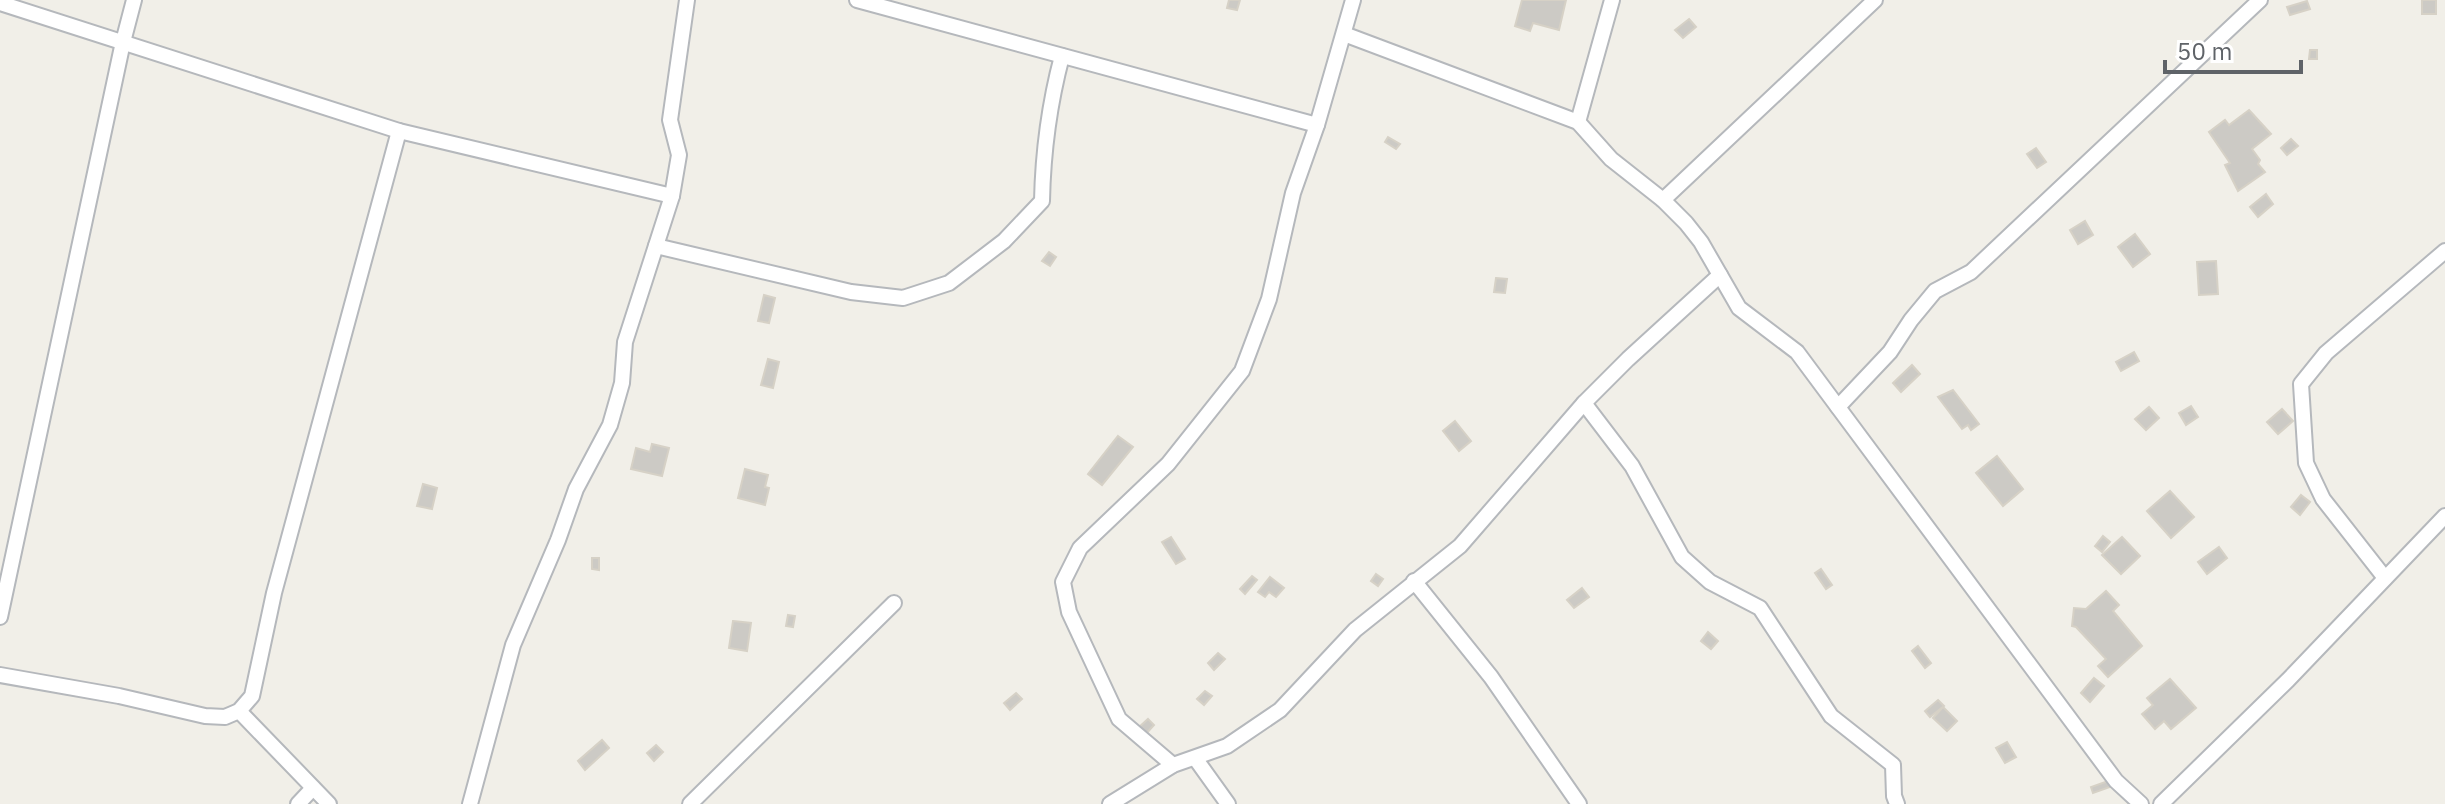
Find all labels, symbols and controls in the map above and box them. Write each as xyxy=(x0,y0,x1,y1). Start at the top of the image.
scale bar xyxy=(2165,24,2301,74)
text: 50 m xyxy=(2177,35,2232,67)

